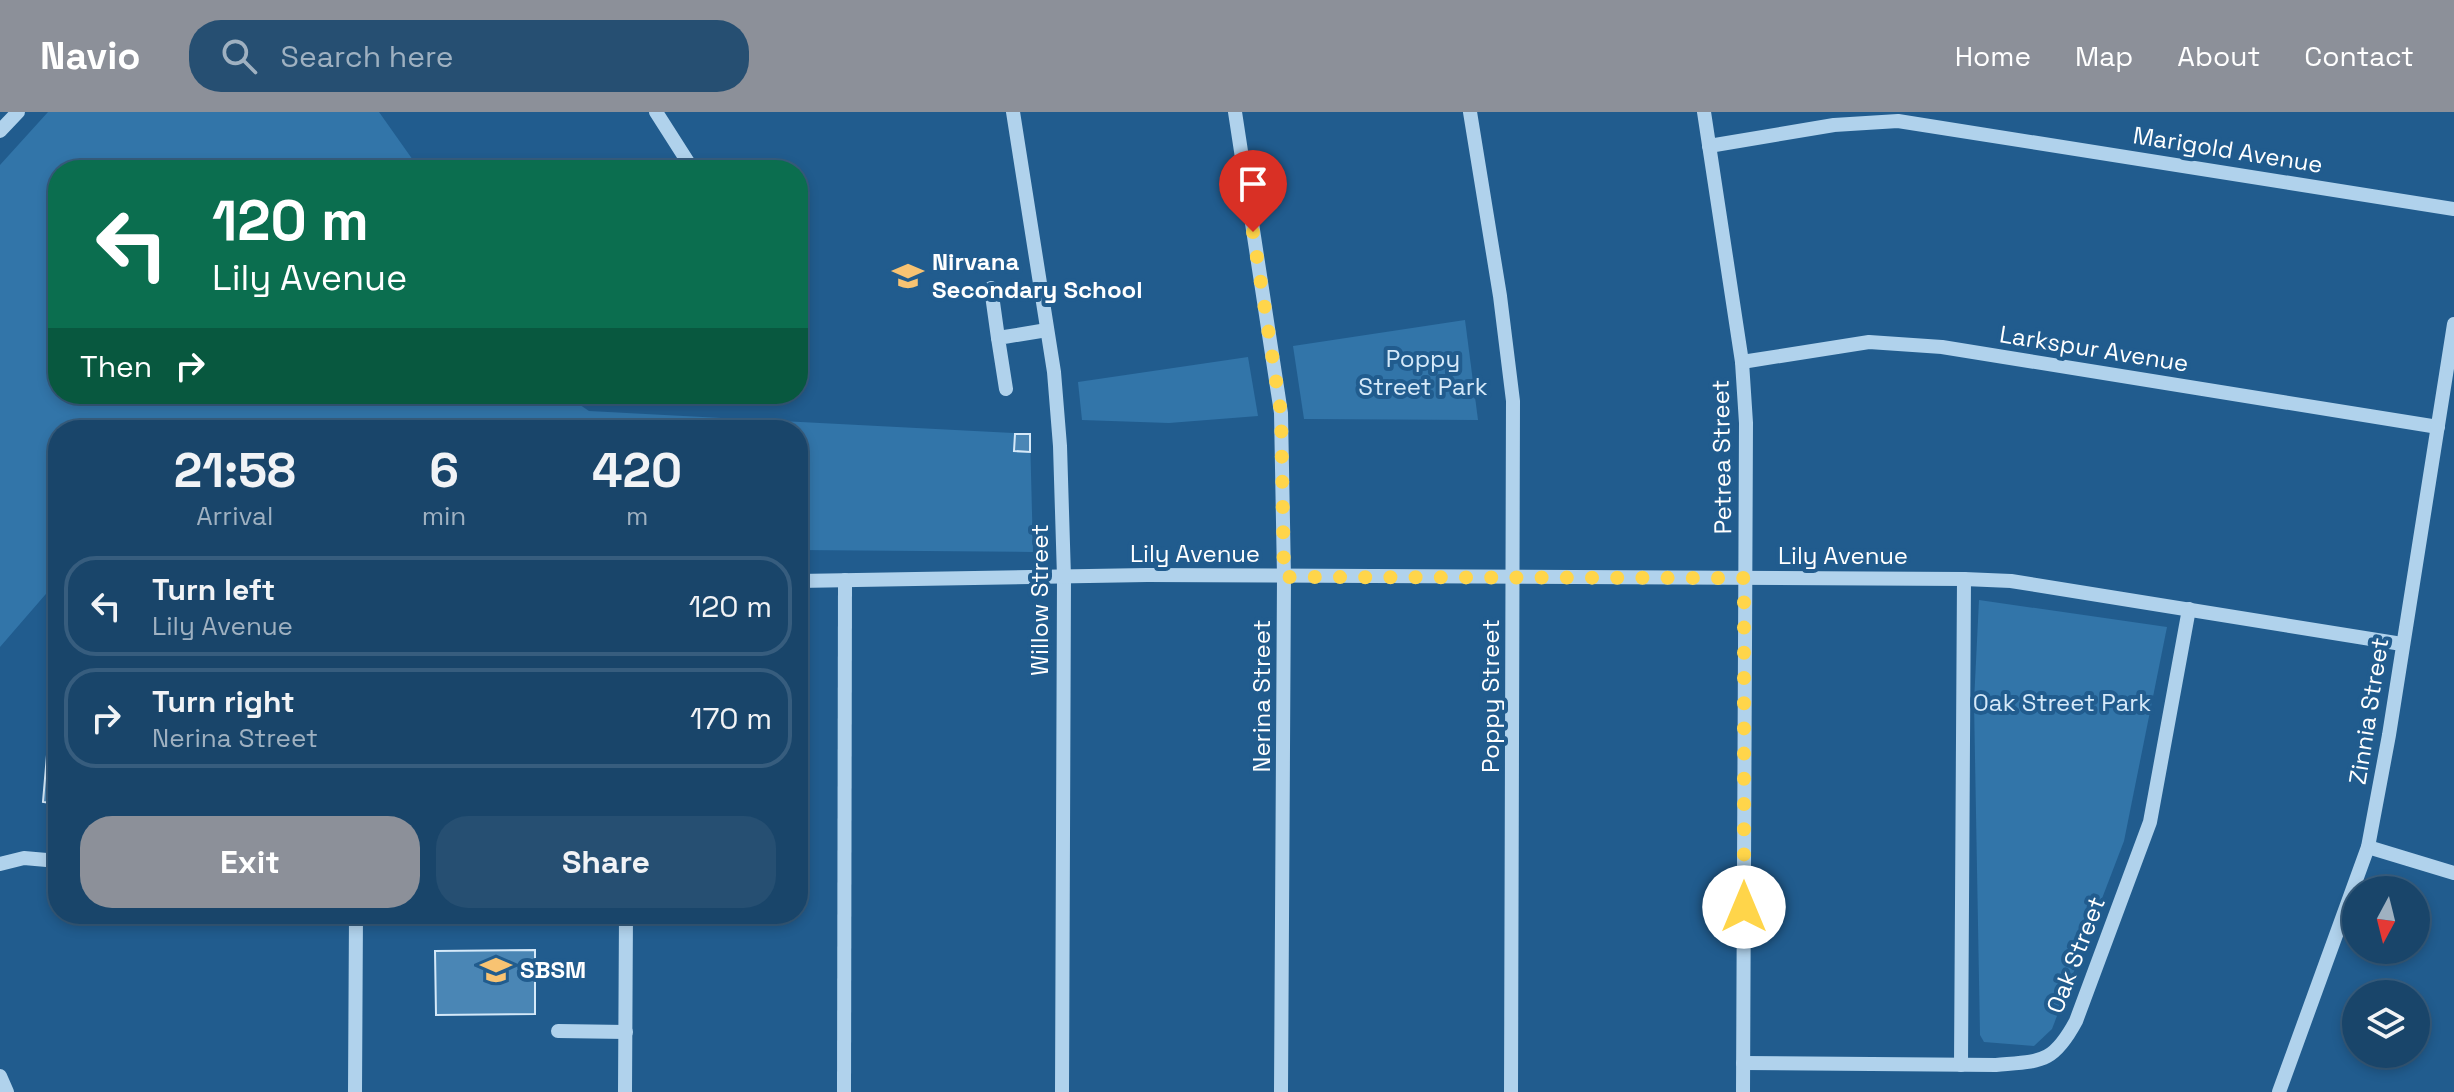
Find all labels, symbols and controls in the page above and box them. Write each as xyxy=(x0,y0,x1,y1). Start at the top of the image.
search box xyxy=(189,20,749,92)
text: Navio xyxy=(40,32,141,80)
icon: search xyxy=(217,34,261,78)
text: Search here xyxy=(281,37,453,76)
text: Home xyxy=(1955,38,2031,74)
text: Map xyxy=(2075,38,2133,74)
text: About xyxy=(2177,38,2260,74)
text: Contact xyxy=(2304,38,2414,74)
street label: Marigold Avenue xyxy=(2131,119,2325,180)
pin xyxy=(1219,150,1287,232)
icon: arrive xyxy=(1231,162,1275,206)
text: 120 m xyxy=(212,185,369,256)
icon: left xyxy=(80,192,184,296)
place label: Nirvana Secondary School xyxy=(932,246,1143,305)
text: Lily Avenue xyxy=(212,255,407,301)
school or university icon: Nirvana Secondary School xyxy=(891,259,925,293)
street label: Larkspur Avenue xyxy=(1997,318,2191,379)
park label: Poppy Street Park xyxy=(1358,343,1488,402)
icon: right xyxy=(168,344,212,388)
text: Then xyxy=(80,347,152,386)
street label: Petrea Street xyxy=(1705,379,1738,535)
text: 21:58 xyxy=(174,440,296,501)
text: 6 xyxy=(429,440,459,501)
text: 420 xyxy=(592,440,682,501)
text: Arrival xyxy=(196,499,273,533)
text: min xyxy=(422,499,466,533)
text: m xyxy=(626,499,648,533)
street label: Willow Street xyxy=(1024,524,1055,676)
street label: Lily Avenue xyxy=(1130,538,1260,569)
street label: Lily Avenue xyxy=(1778,540,1908,571)
text: Turn left xyxy=(152,570,275,609)
icon: left xyxy=(84,584,128,628)
text: 120 m xyxy=(689,587,772,626)
text: Lily Avenue xyxy=(152,609,293,643)
street label: Nerina Street xyxy=(1246,619,1277,773)
street label: Poppy Street xyxy=(1475,619,1506,773)
street label: Zinnia Street xyxy=(2342,635,2395,787)
text: Turn right xyxy=(152,682,295,721)
park label: Oak Street Park xyxy=(1973,687,2151,718)
icon: right xyxy=(84,696,128,740)
text: 170 m xyxy=(690,699,772,738)
text: Nerina Street xyxy=(152,721,318,755)
button: Exit xyxy=(80,816,420,908)
button: Share xyxy=(436,816,776,908)
position arrow xyxy=(1702,865,1786,949)
north arrow xyxy=(2342,876,2430,964)
map controls xyxy=(2342,876,2430,1068)
street label: Oak Street xyxy=(2039,892,2112,1017)
school or university icon: SBSM xyxy=(479,953,513,987)
place label: SBSM xyxy=(520,954,586,985)
button: layers xyxy=(2342,980,2430,1068)

